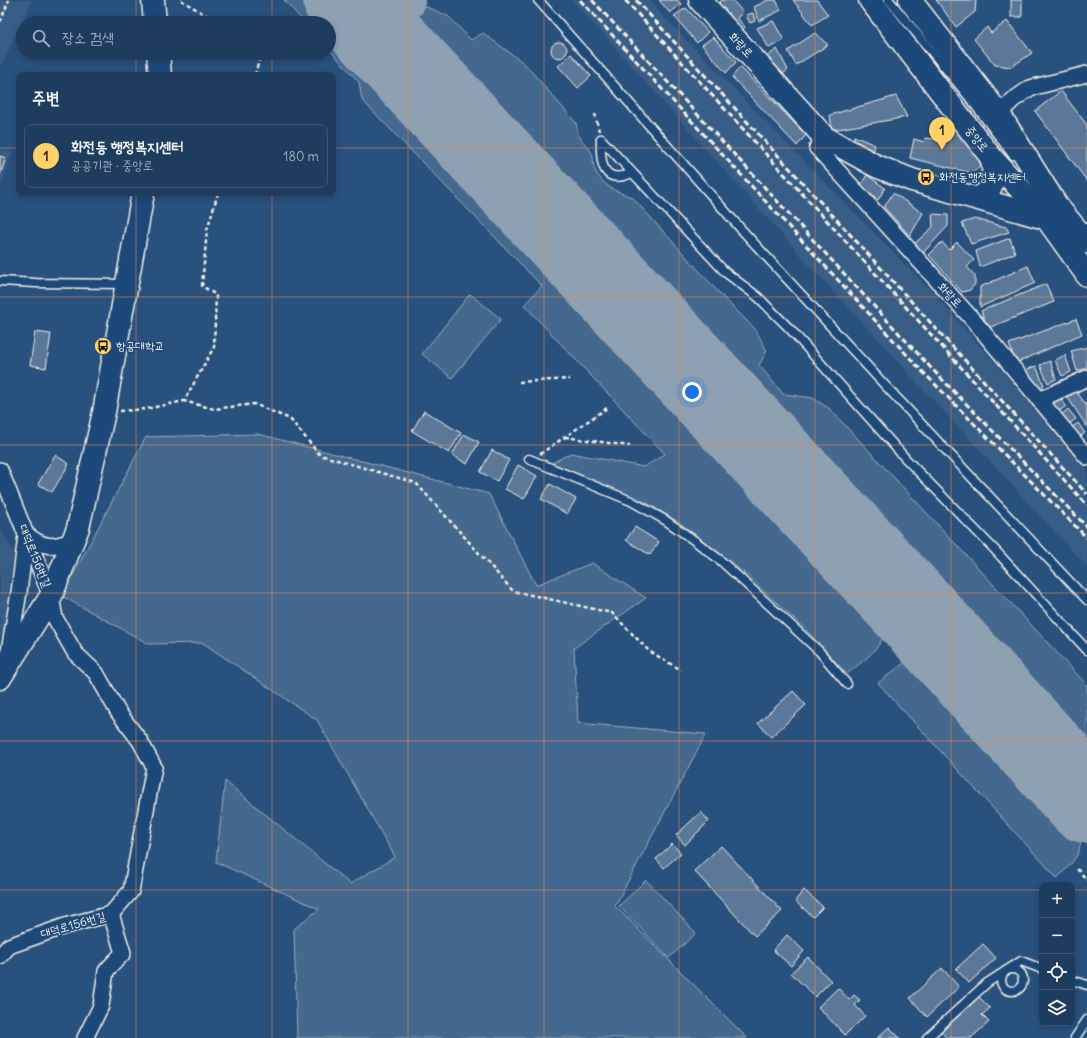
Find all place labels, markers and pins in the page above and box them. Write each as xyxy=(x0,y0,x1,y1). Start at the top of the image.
pin: 1 xyxy=(929,117,955,150)
bus stop icon: 화전동행정복지센터 xyxy=(916,167,936,187)
place label: 화전동행정복지센터 xyxy=(939,169,1026,184)
bus stop icon: 항공대학교 xyxy=(93,336,113,356)
place label: 항공대학교 xyxy=(116,338,164,353)

